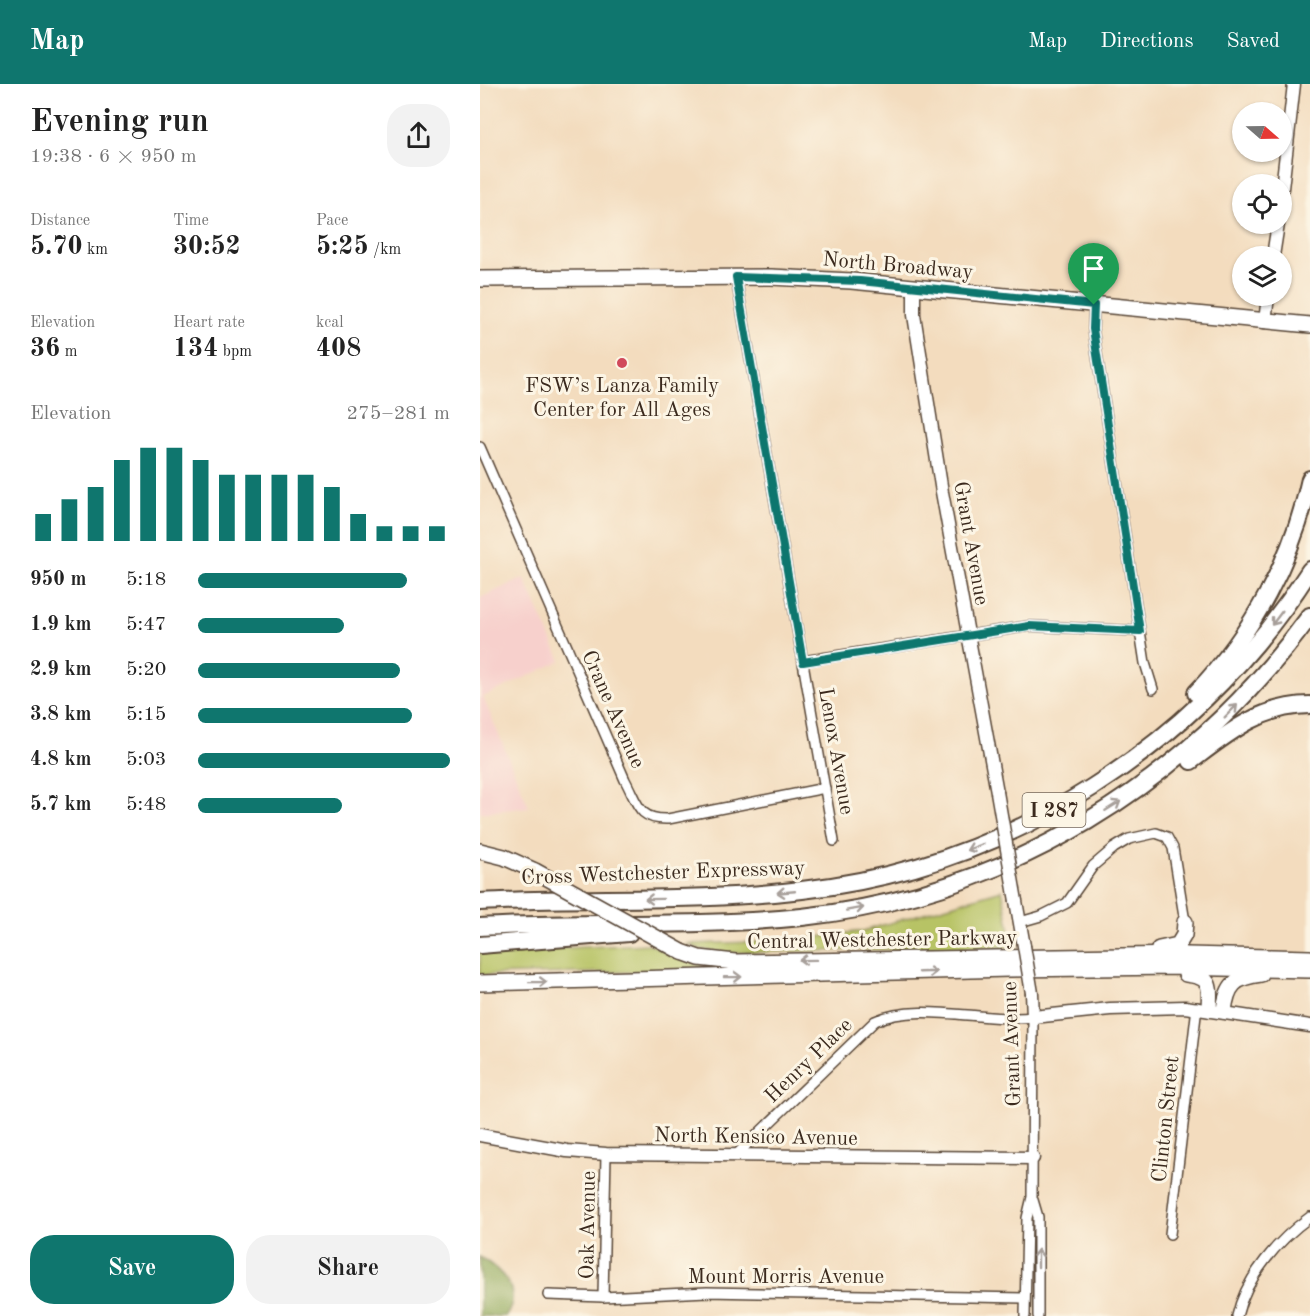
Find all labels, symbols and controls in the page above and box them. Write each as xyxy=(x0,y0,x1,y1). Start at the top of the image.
text: Map xyxy=(30,28,84,56)
text: Map xyxy=(1028,31,1067,52)
text: Directions xyxy=(1100,31,1194,52)
text: Saved xyxy=(1227,31,1280,52)
north arrow xyxy=(1232,102,1292,162)
map controls xyxy=(1232,102,1292,306)
button: share xyxy=(387,104,450,167)
text: Evening run xyxy=(30,106,209,139)
text: 19:38 · 6 × 950 m xyxy=(30,147,197,167)
button: locate xyxy=(1232,174,1292,234)
text: Distance xyxy=(30,213,90,229)
text: Time xyxy=(173,213,209,229)
text: Pace xyxy=(316,213,348,229)
text: 5.70 xyxy=(30,234,83,260)
text: 30:52 xyxy=(173,234,241,260)
text: 5:25 xyxy=(316,234,369,260)
text: km xyxy=(83,242,108,258)
text: /km xyxy=(369,242,401,258)
pin xyxy=(1068,243,1119,305)
button: layers xyxy=(1232,246,1292,306)
street label: North Broadway xyxy=(821,249,974,284)
icon: arrive xyxy=(1077,252,1110,285)
text: Elevation xyxy=(30,315,95,331)
text: Heart rate xyxy=(173,315,245,331)
text: kcal xyxy=(316,315,344,331)
text: 36 xyxy=(30,336,60,362)
text: 134 xyxy=(173,336,218,362)
text: 408 xyxy=(316,336,361,362)
text: m xyxy=(60,344,77,360)
text: bpm xyxy=(218,344,252,360)
marker: FSW’s Lanza Family Center for All Ages xyxy=(615,356,629,370)
place label: FSW’s Lanza Family Center for All Ages xyxy=(525,376,719,421)
text: Elevation xyxy=(30,404,111,424)
text: 275–281 m xyxy=(347,404,450,424)
street label: Grant Avenue xyxy=(949,480,992,607)
text: 950 m xyxy=(30,570,86,590)
text: 5:18 xyxy=(126,570,166,590)
one-way arrow xyxy=(1270,609,1283,625)
text: 1.9 km xyxy=(30,615,92,635)
text: 5:47 xyxy=(126,615,166,635)
street label: Crane Avenue xyxy=(577,647,648,772)
text: 2.9 km xyxy=(30,660,92,680)
text: 5:20 xyxy=(126,660,166,680)
street label: Lenox Avenue xyxy=(814,686,857,816)
one-way arrow xyxy=(1223,703,1238,718)
text: 3.8 km xyxy=(30,705,92,725)
text: 5:15 xyxy=(126,705,166,725)
text: 4.8 km xyxy=(30,750,92,770)
text: 5:03 xyxy=(126,750,166,770)
road number: I 287 xyxy=(1022,793,1086,827)
text: 5.7 km xyxy=(30,795,92,815)
text: 5:48 xyxy=(126,795,166,815)
one-way arrow xyxy=(1104,800,1121,812)
one-way arrow xyxy=(966,842,985,853)
street label: Cross Westchester Expressway xyxy=(521,858,805,889)
one-way arrow xyxy=(776,887,796,898)
one-way arrow xyxy=(645,893,665,904)
one-way arrow xyxy=(845,903,864,914)
street label: Central Westchester Parkway xyxy=(747,928,1017,953)
one-way arrow xyxy=(799,955,819,966)
one-way arrow xyxy=(918,966,938,977)
one-way arrow xyxy=(723,971,743,982)
one-way arrow xyxy=(528,976,548,987)
street label: Grant Avenue xyxy=(1000,981,1025,1107)
street label: Henry Place xyxy=(761,1015,857,1108)
street label: Clinton Street xyxy=(1149,1055,1184,1184)
street label: North Kensico Avenue xyxy=(654,1125,858,1150)
street label: Oak Avenue xyxy=(577,1171,600,1279)
button: Save xyxy=(30,1235,234,1304)
button: Share xyxy=(246,1235,450,1304)
one-way arrow xyxy=(1032,1248,1044,1268)
street label: Mount Morris Avenue xyxy=(688,1267,884,1288)

